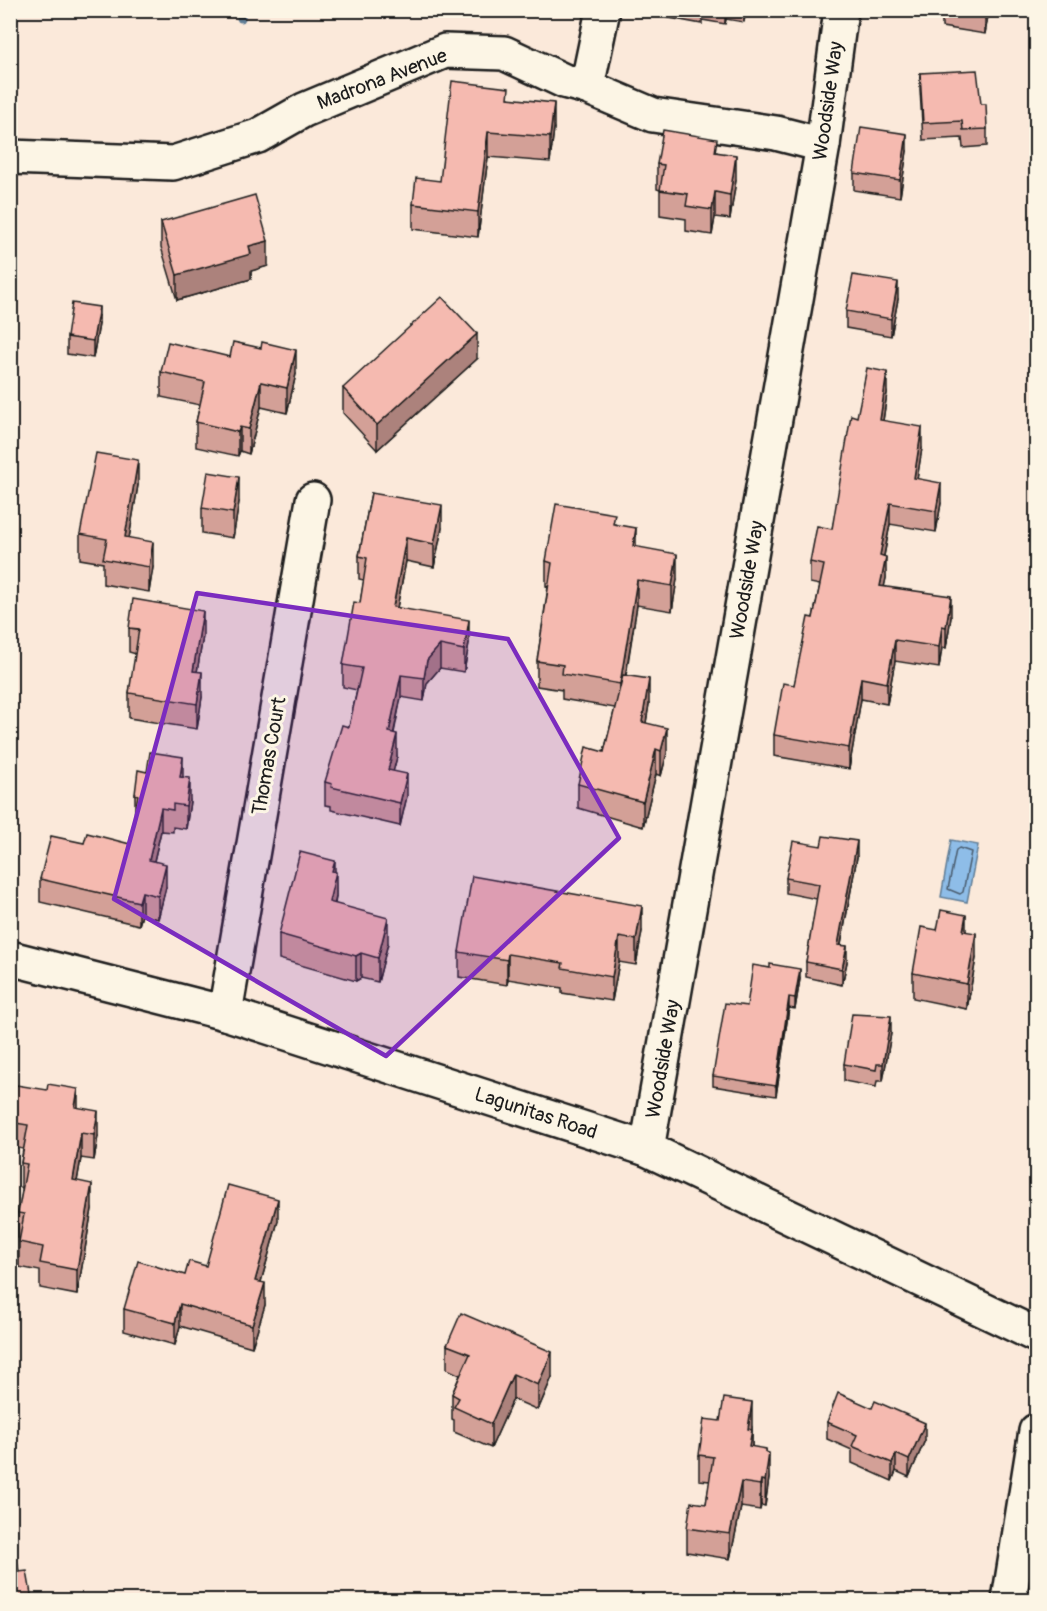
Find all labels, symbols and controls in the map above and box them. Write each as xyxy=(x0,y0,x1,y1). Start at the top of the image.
street label: Woodside Way xyxy=(807,39,849,162)
street label: Madrona Avenue xyxy=(313,43,451,115)
street label: Woodside Way xyxy=(724,518,770,641)
street label: Thomas Court xyxy=(246,694,292,817)
street label: Woodside Way xyxy=(640,997,686,1120)
street label: Lagunitas Road xyxy=(471,1081,601,1145)

